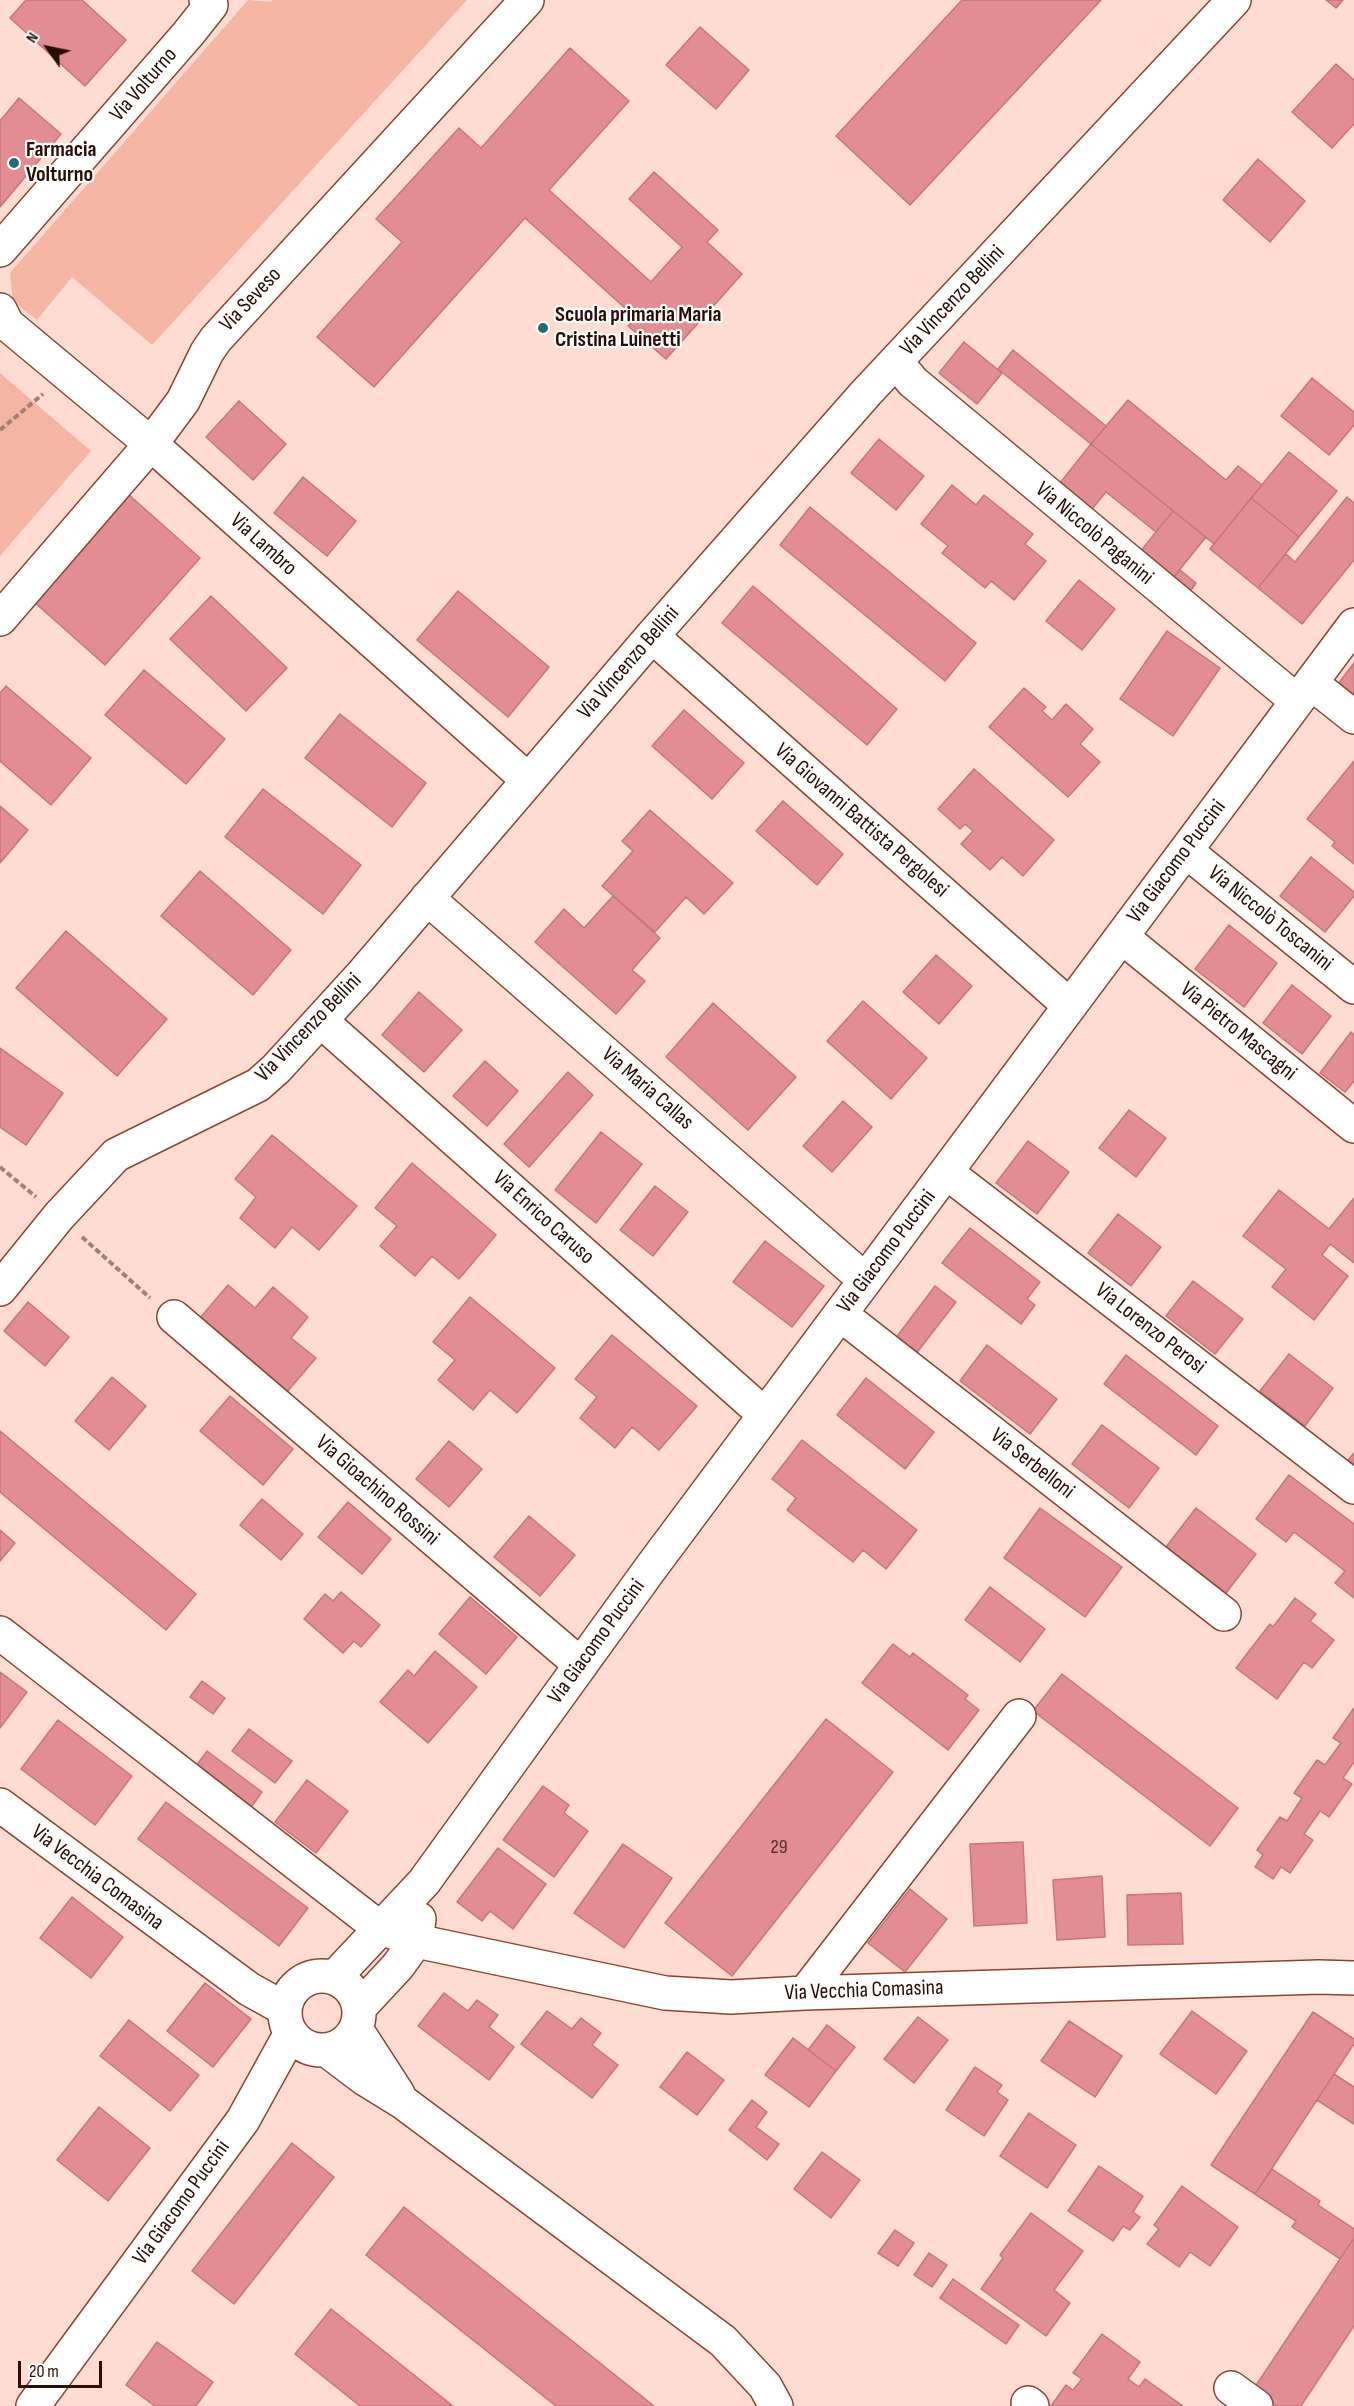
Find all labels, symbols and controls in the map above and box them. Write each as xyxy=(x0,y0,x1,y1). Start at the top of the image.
north arrow xyxy=(18,18,78,78)
text: N xyxy=(22,29,43,47)
street label: Via Volturno xyxy=(105,43,183,127)
place label: Farmacia Volturno xyxy=(26,137,97,188)
marker: Farmacia Volturno xyxy=(7,156,21,170)
street label: Via Vincenzo Bellini xyxy=(895,240,1011,362)
street label: Via Seveso xyxy=(215,262,287,338)
place label: Scuola primaria Maria Cristina Luinetti xyxy=(555,302,722,354)
marker: Scuola primaria Maria Cristina Luinetti xyxy=(536,321,550,335)
street label: Via Niccolò Paganini xyxy=(1030,477,1158,591)
street label: Via Lambro xyxy=(224,508,302,582)
street label: Via Vincenzo Bellini xyxy=(573,601,685,725)
street label: Via Giovanni Battista Pergolesi xyxy=(769,738,953,904)
street label: Via Giacomo Puccini xyxy=(1122,795,1232,929)
street label: Via Niccolò Toscanini xyxy=(1202,861,1338,977)
street label: Via Vincenzo Bellini xyxy=(250,968,368,1088)
street label: Via Pietro Mascagni xyxy=(1174,977,1302,1087)
street label: Via Maria Callas xyxy=(596,1042,698,1136)
street label: Via Enrico Caruso xyxy=(487,1166,599,1270)
street label: Via Giacomo Puccini xyxy=(832,1185,942,1319)
street label: Via Lorenzo Perosi xyxy=(1090,1278,1210,1380)
street label: Via Serbelloni xyxy=(985,1423,1079,1505)
street label: Via Gioachino Rossini xyxy=(310,1430,444,1552)
street label: Via Giacomo Puccini xyxy=(543,1574,651,1710)
street label: Via Vecchia Comasina xyxy=(26,1820,168,1936)
house number: 29 xyxy=(770,1836,788,1860)
street label: Via Vecchia Comasina xyxy=(784,1975,944,2007)
street label: Via Giacomo Puccini xyxy=(128,2135,236,2271)
scale bar xyxy=(21,2349,105,2387)
text: 20 m xyxy=(29,2361,59,2382)

